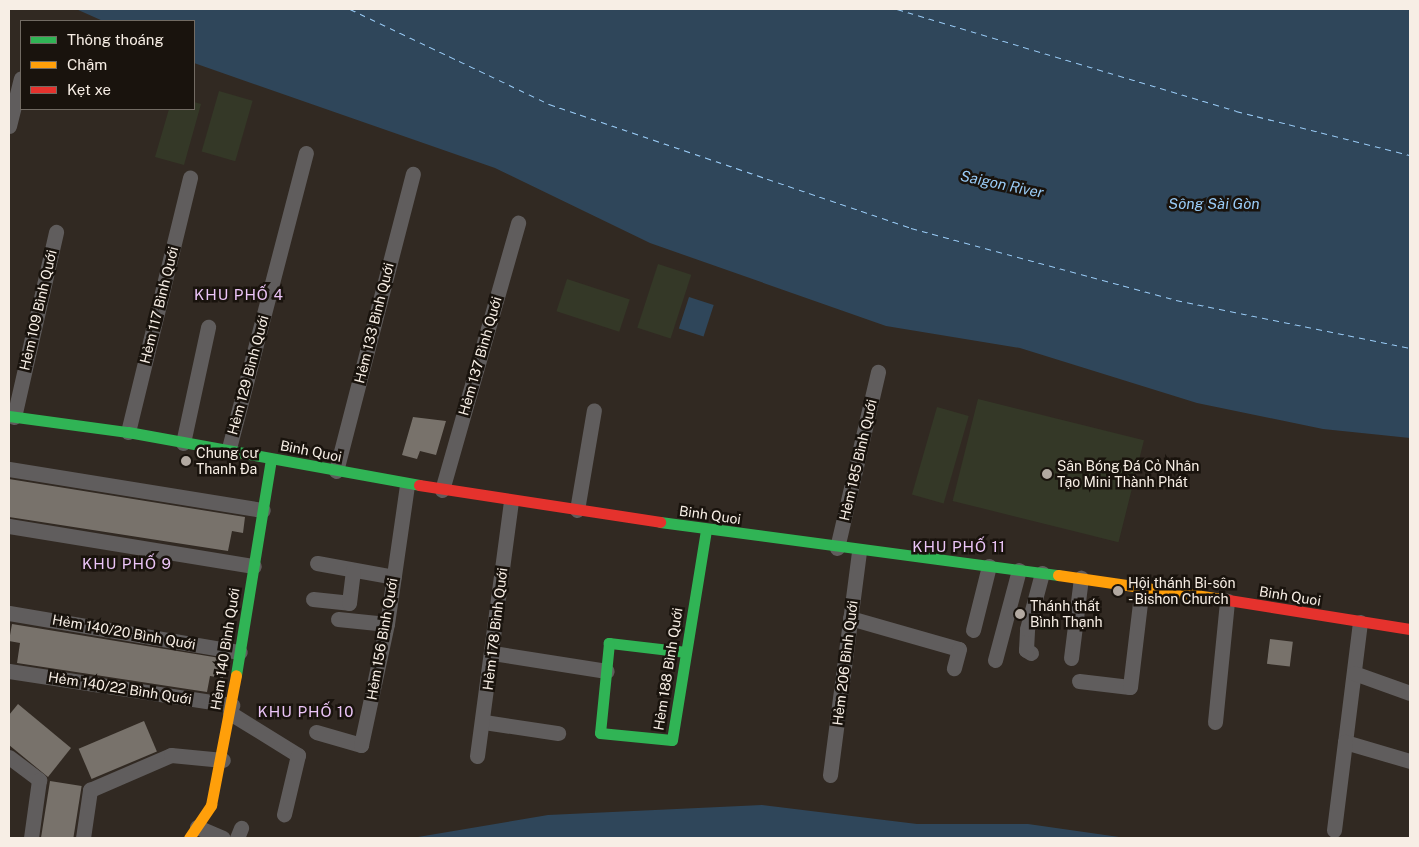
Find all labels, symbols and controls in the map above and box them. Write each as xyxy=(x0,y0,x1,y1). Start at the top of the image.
legend xyxy=(20,20,195,110)
text: Thông thoáng xyxy=(67,31,164,48)
text: Chậm xyxy=(67,56,107,73)
text: Kẹt xe xyxy=(67,81,111,98)
water label: Saigon River xyxy=(959,166,1045,202)
water label: Sông Sài Gòn xyxy=(1168,195,1260,213)
street label: Hẻm 117 Bình Quới xyxy=(136,245,182,365)
street label: Hẻm 109 Bình Quới xyxy=(16,248,60,372)
street label: Hẻm 133 Bình Quới xyxy=(351,261,397,385)
district label: KHU PHỐ 4 xyxy=(193,286,285,304)
street label: Hẻm 137 Bình Quới xyxy=(455,295,505,417)
street label: Hẻm 129 Bình Quới xyxy=(224,313,272,437)
street label: Hẻm 185 Bình Quới xyxy=(836,398,880,522)
street label: Binh Quoi xyxy=(279,437,343,465)
place label: Chung cư Thanh Đa xyxy=(196,445,259,478)
marker: Chung cư Thanh Đa xyxy=(180,455,192,467)
place label: Sân Bóng Đá Cỏ Nhân Tạo Mini Thành Phát xyxy=(1057,458,1200,491)
marker: Sân Bóng Đá Cỏ Nhân Tạo Mini Thành Phát xyxy=(1041,468,1053,480)
street label: Binh Quoi xyxy=(678,502,742,528)
district label: KHU PHỐ 11 xyxy=(911,538,1007,556)
district label: KHU PHỐ 9 xyxy=(81,555,173,573)
street label: Hẻm 178 Bình Quới xyxy=(479,567,511,691)
place label: Hội thánh Bi-sôn - Bishon Church xyxy=(1128,575,1235,608)
street label: Hẻm 156 Bình Quới xyxy=(363,577,401,701)
street label: Binh Quoi xyxy=(1258,583,1322,609)
marker: Hội thánh Bi-sôn - Bishon Church xyxy=(1112,585,1124,597)
street label: Hẻm 140 Bình Quới xyxy=(207,587,243,711)
place label: Thánh thất Bình Thạnh xyxy=(1030,598,1103,630)
street label: Hẻm 206 Bình Quới xyxy=(829,599,861,727)
street label: Hẻm 188 Bình Quới xyxy=(650,606,686,732)
marker: Thánh thất Bình Thạnh xyxy=(1014,608,1026,620)
street label: Hẻm 140/20 Bình Quới xyxy=(51,611,197,653)
street label: Hẻm 140/22 Bình Quới xyxy=(47,668,193,708)
district label: KHU PHỐ 10 xyxy=(256,703,356,721)

